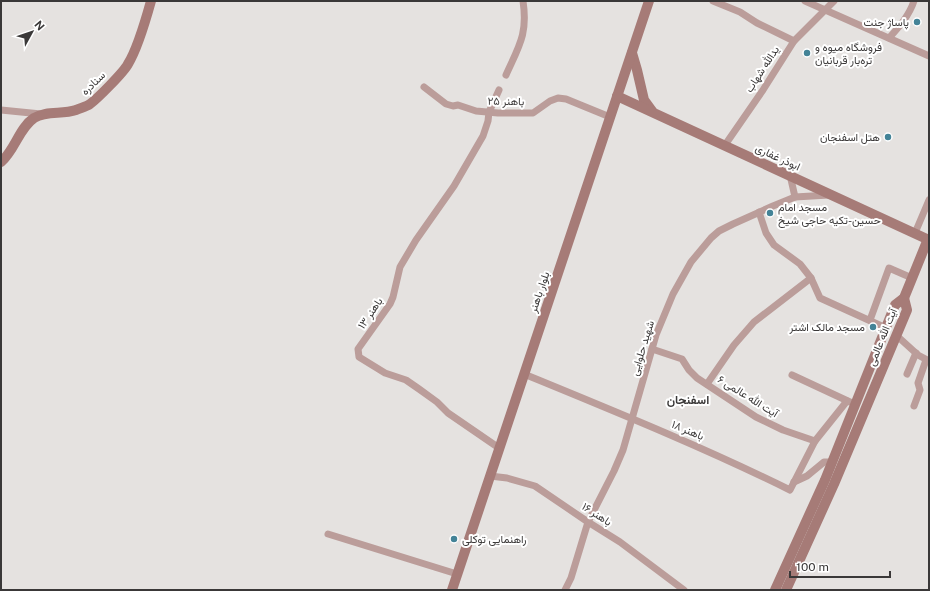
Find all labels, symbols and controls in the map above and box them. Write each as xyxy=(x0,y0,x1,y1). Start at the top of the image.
north arrow xyxy=(12,12,52,52)
place label: پاساژ جنت xyxy=(863,16,909,30)
marker: پاساژ جنت xyxy=(912,17,922,27)
text: N xyxy=(32,18,47,33)
place label: فروشگاه میوه و تره‌بار قربانیان xyxy=(815,41,882,67)
street label: یدالله شهاب xyxy=(743,44,782,95)
marker: فروشگاه میوه و تره‌بار قربانیان xyxy=(802,48,812,58)
street label: سنادره xyxy=(79,69,108,98)
street label: باهنر ۲۵ xyxy=(488,95,524,108)
place label: هتل اسفنجان xyxy=(820,131,880,144)
marker: هتل اسفنجان xyxy=(883,132,893,142)
street label: ابوذر غفاری xyxy=(753,141,802,173)
place label: مسجد امام حسین-تکیه حاجی شیخ xyxy=(778,201,881,228)
marker: مسجد امام حسین-تکیه حاجی شیخ xyxy=(765,208,775,218)
street label: بلوار باهنر xyxy=(526,270,553,315)
street label: باهنر ۱۳ xyxy=(355,295,386,331)
street label: آیت الله عالمی xyxy=(865,305,900,368)
street label: شهید حلوایی xyxy=(628,319,657,377)
place label: مسجد مالک اشتر xyxy=(788,321,865,334)
marker: مسجد مالک اشتر xyxy=(868,322,878,332)
street label: آیت الله عالمی ۶ xyxy=(715,373,782,421)
district label: اسفنجان xyxy=(667,393,709,407)
street label: باهنر ۱۸ xyxy=(670,418,706,443)
street label: باهنر ۱۶ xyxy=(579,500,614,529)
place label: راهنمایی توکلی xyxy=(462,533,527,546)
marker: راهنمایی توکلی xyxy=(449,534,459,544)
scale bar xyxy=(790,553,890,579)
text: 100 m xyxy=(796,560,829,574)

